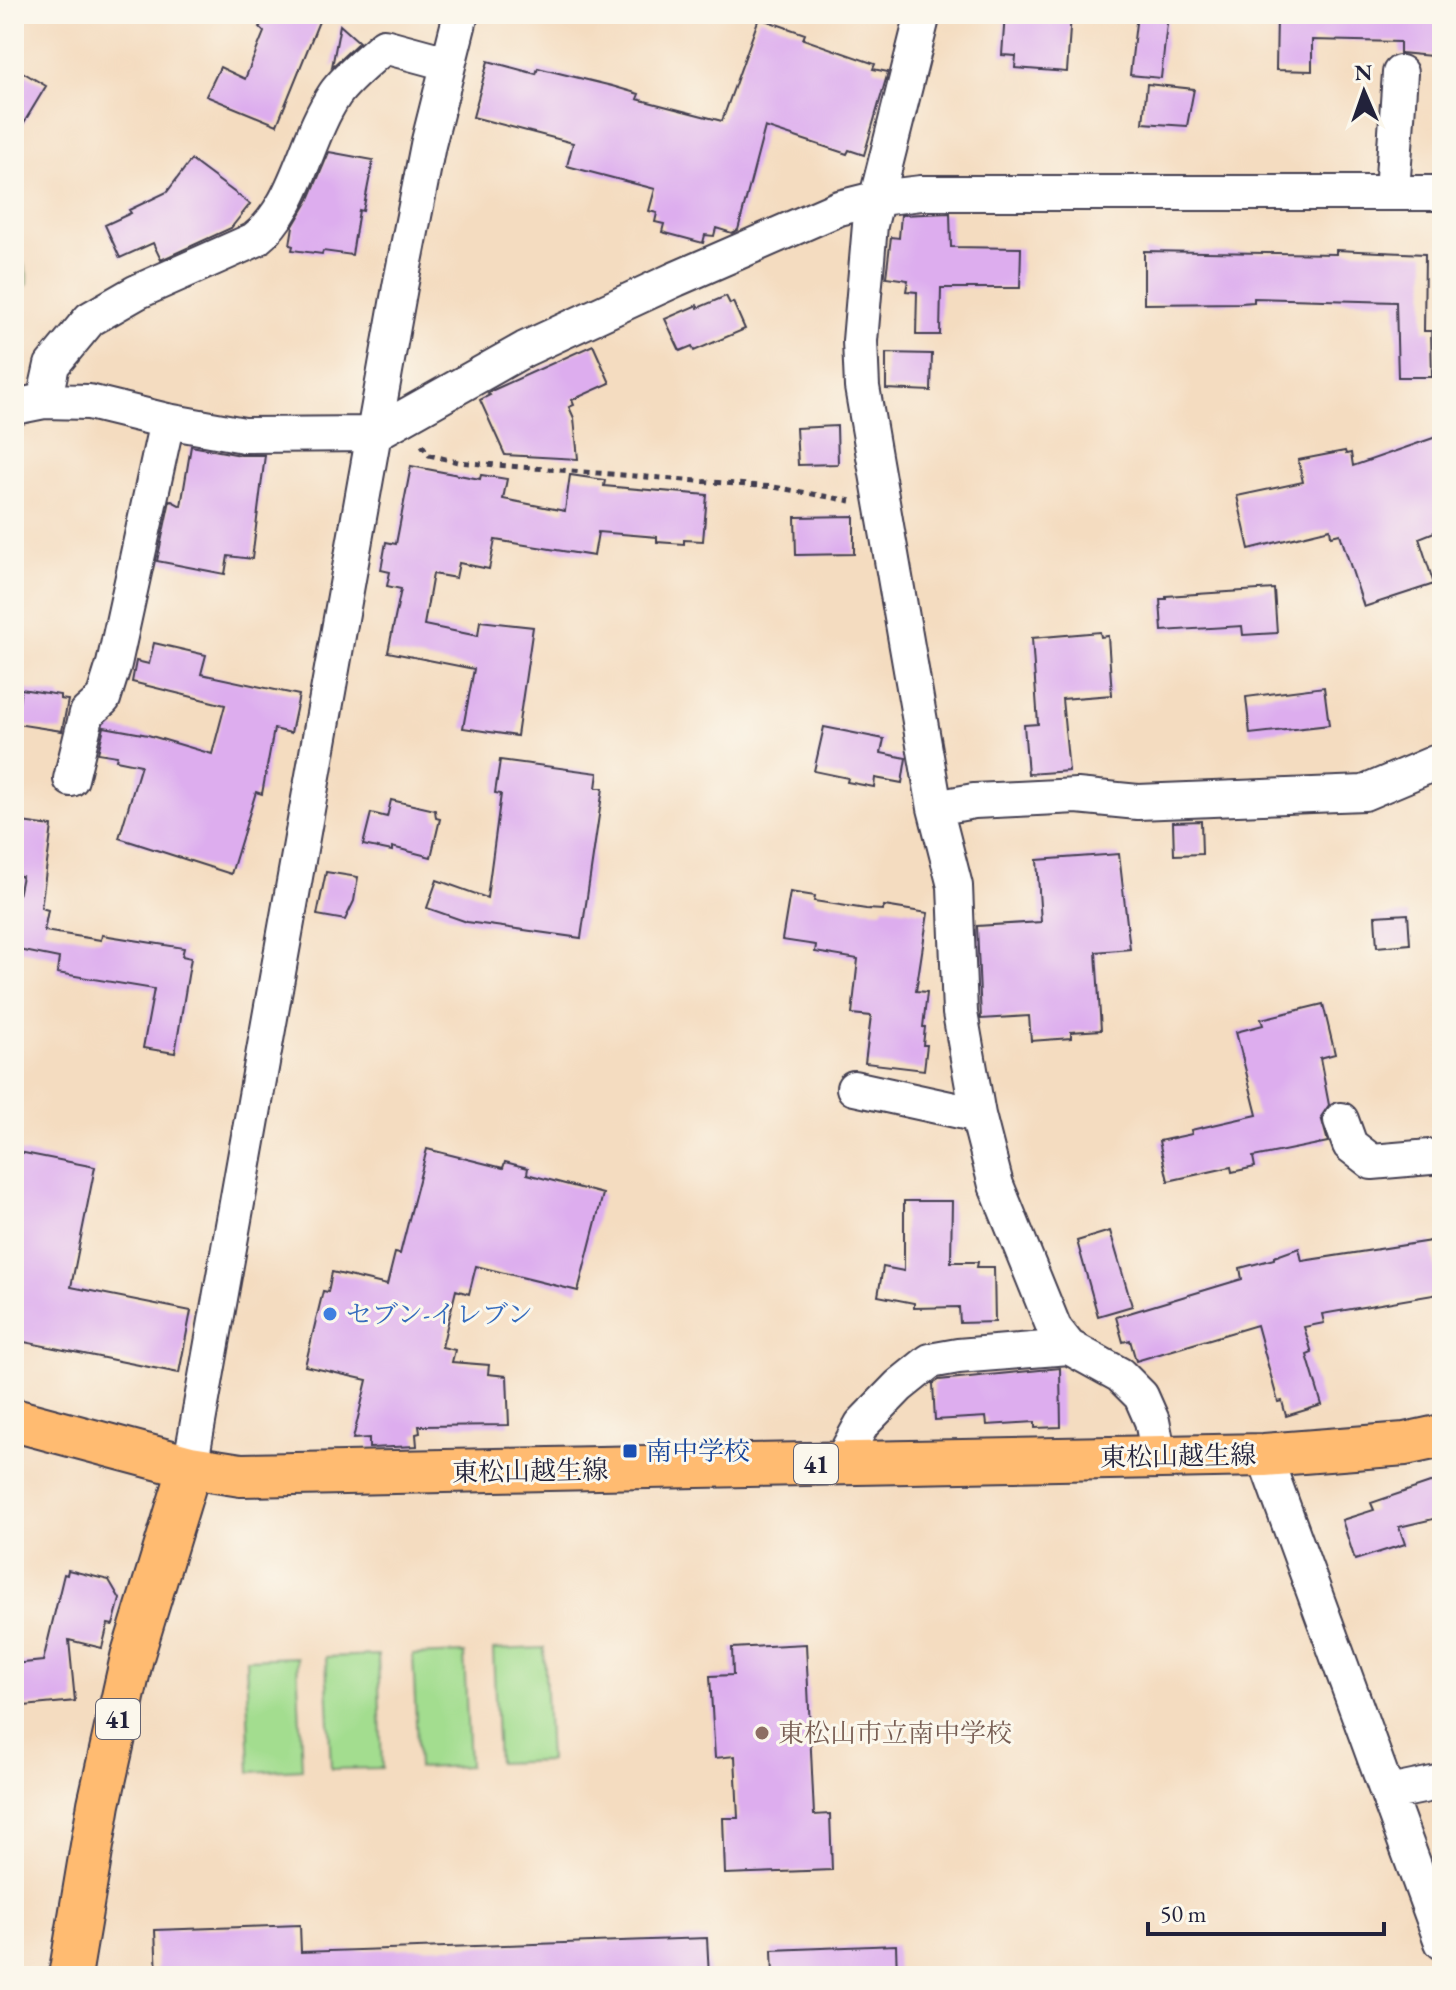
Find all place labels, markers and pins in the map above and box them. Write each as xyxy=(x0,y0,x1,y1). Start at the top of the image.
place label: セブン-イレブン xyxy=(346,1297,533,1331)
marker: セブン-イレブン xyxy=(321,1305,339,1323)
place label: 南中学校 xyxy=(646,1434,750,1468)
marker: 南中学校 xyxy=(621,1442,639,1460)
place label: 東松山市立南中学校 xyxy=(778,1716,1012,1750)
marker: 東松山市立南中学校 xyxy=(753,1724,771,1742)

